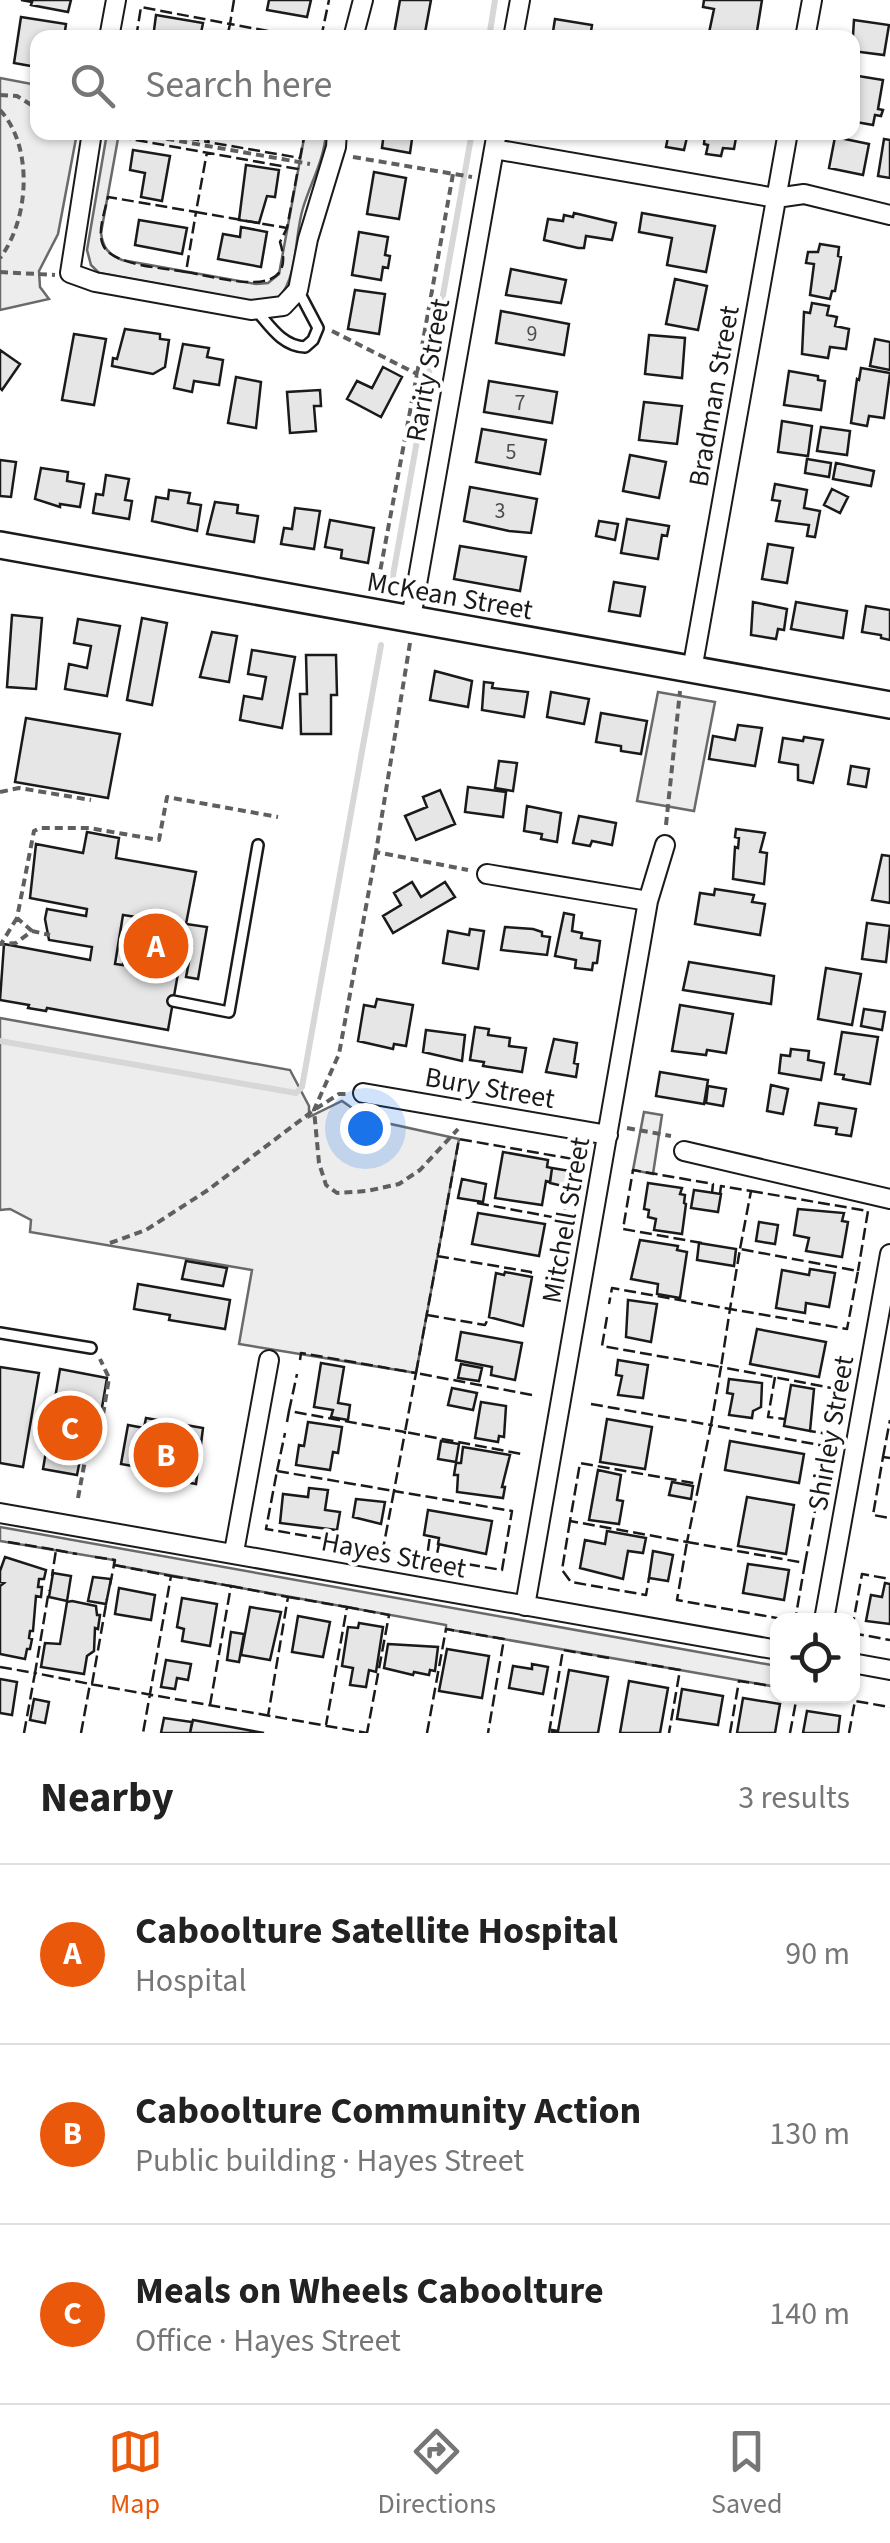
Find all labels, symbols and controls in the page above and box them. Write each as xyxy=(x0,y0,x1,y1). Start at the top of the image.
search box xyxy=(30,30,860,140)
icon: search xyxy=(65,58,120,113)
text: Search here xyxy=(145,58,332,112)
street label: Rarity Street xyxy=(396,295,460,445)
street label: Bradman Street xyxy=(678,302,750,490)
house number: 9 xyxy=(527,318,537,350)
house number: 7 xyxy=(515,387,526,419)
house number: 5 xyxy=(506,436,516,468)
house number: 3 xyxy=(495,495,505,527)
street label: McKean Street xyxy=(364,562,536,630)
pin: A xyxy=(124,908,188,984)
street label: Bury Street xyxy=(422,1057,558,1119)
your location xyxy=(340,1103,391,1154)
street label: Mitchell Street xyxy=(532,1133,600,1306)
street label: Shirley Street xyxy=(798,1352,864,1514)
pin: C xyxy=(38,1390,102,1466)
pin: B xyxy=(134,1418,198,1492)
street label: Hayes Street xyxy=(318,1521,470,1589)
map controls xyxy=(770,1613,860,1703)
button: locate xyxy=(770,1613,860,1703)
text: Nearby xyxy=(40,1768,174,1828)
text: 3 results xyxy=(738,1775,850,1821)
text: Caboolture Satellite Hospital xyxy=(135,1904,618,1958)
text: A xyxy=(63,1931,82,1977)
text: 90 m xyxy=(785,1931,850,1977)
text: Hospital xyxy=(135,1958,247,2004)
text: Caboolture Community Action xyxy=(135,2084,641,2138)
text: B xyxy=(63,2111,82,2157)
text: 130 m xyxy=(769,2111,850,2157)
text: Public building · Hayes Street xyxy=(135,2138,524,2184)
text: Meals on Wheels Caboolture xyxy=(135,2264,604,2318)
text: C xyxy=(63,2291,82,2337)
text: 140 m xyxy=(769,2291,850,2337)
text: Office · Hayes Street xyxy=(135,2318,401,2364)
tab: Map xyxy=(108,2424,163,2524)
tab: Directions xyxy=(378,2424,496,2524)
tab: Saved xyxy=(711,2424,782,2524)

